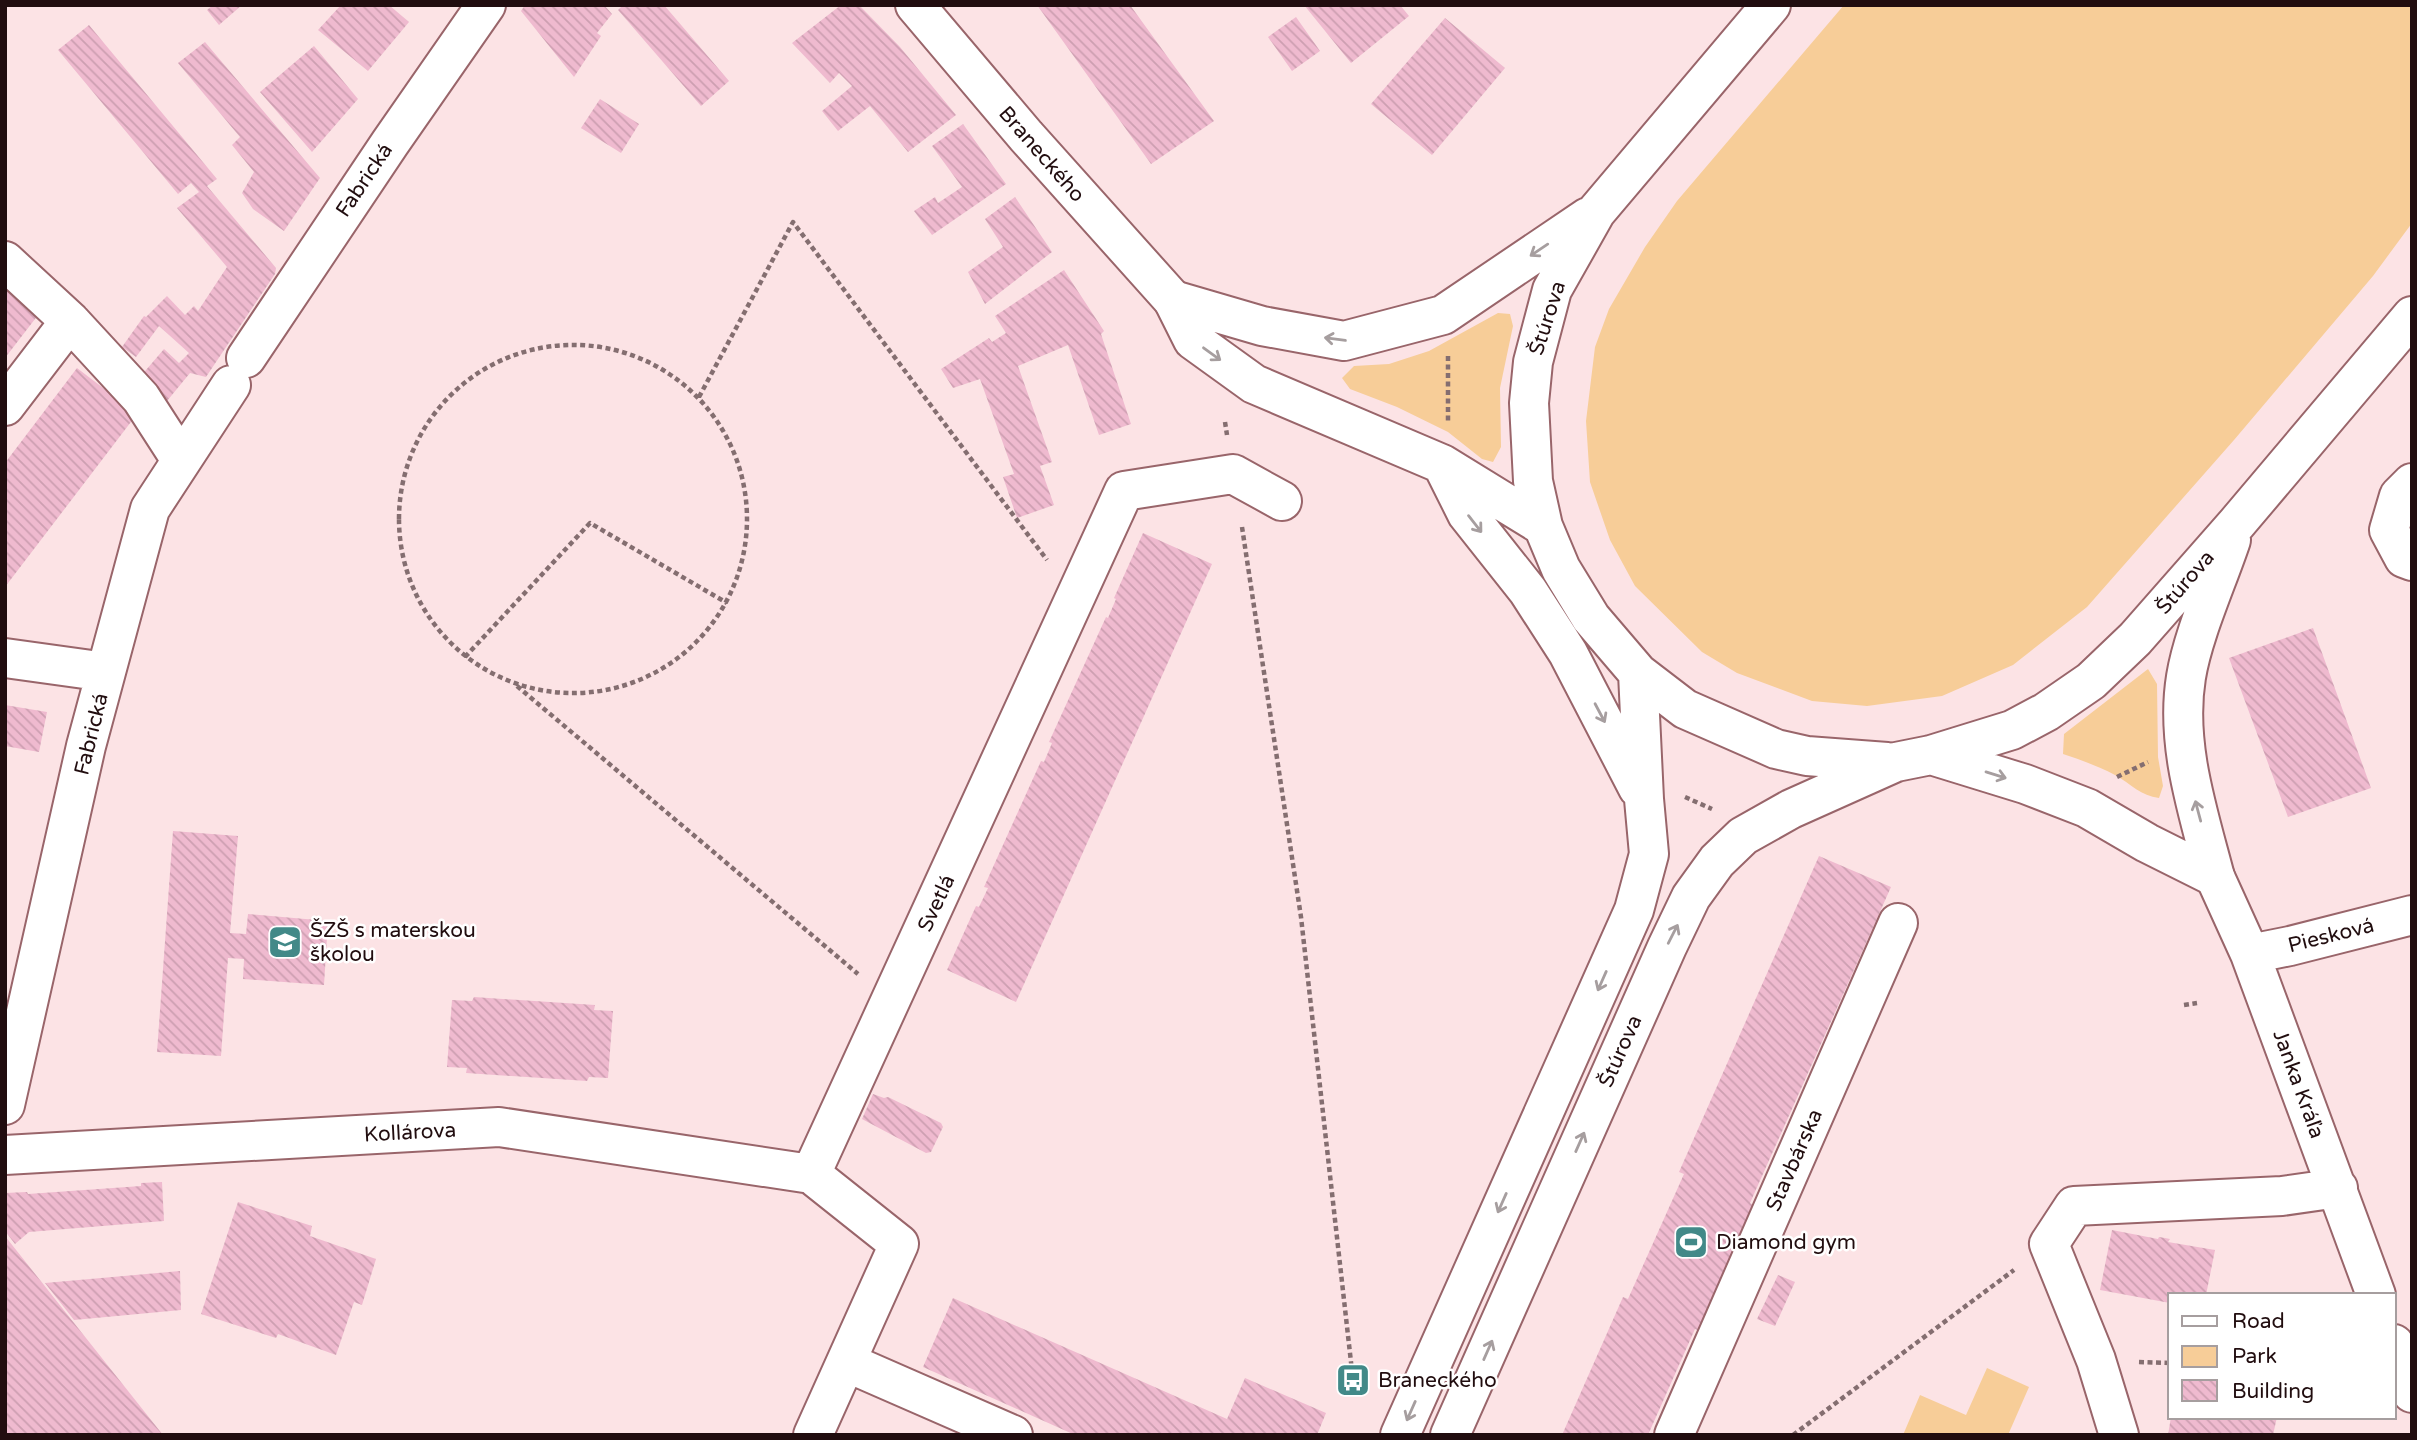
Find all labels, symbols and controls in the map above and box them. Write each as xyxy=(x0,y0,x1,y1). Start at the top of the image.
street label: Braneckého xyxy=(993,101,1090,207)
street label: Fabrická xyxy=(331,139,398,222)
one-way arrow xyxy=(1530,243,1549,257)
street label: Štúrova xyxy=(1524,278,1571,358)
one-way arrow xyxy=(1324,332,1347,345)
one-way arrow xyxy=(1202,347,1221,361)
one-way arrow xyxy=(1468,514,1483,532)
street label: Štúrova xyxy=(2151,545,2220,619)
street label: Fabrická xyxy=(69,690,114,778)
one-way arrow xyxy=(1593,703,1607,723)
one-way arrow xyxy=(1985,770,2007,782)
one-way arrow xyxy=(2191,800,2204,822)
street label: Svetlá xyxy=(912,871,961,936)
street label: Piesková xyxy=(2285,913,2377,958)
place label: ŠZŠ s materskou školou xyxy=(310,918,476,967)
school or university icon: ŠZŠ s materskou školou xyxy=(266,923,304,961)
one-way arrow xyxy=(1666,924,1680,945)
one-way arrow xyxy=(1595,970,1608,991)
street label: Štúrova xyxy=(1593,1011,1647,1091)
street label: Janka Kráľa xyxy=(2267,1026,2330,1142)
street label: Stavbárska xyxy=(1761,1105,1828,1215)
street label: Kollárova xyxy=(363,1118,457,1147)
one-way arrow xyxy=(1574,1132,1587,1153)
one-way arrow xyxy=(1495,1192,1508,1214)
sports icon: Diamond gym xyxy=(1672,1223,1710,1261)
place label: Diamond gym xyxy=(1716,1230,1856,1255)
legend xyxy=(2168,1293,2396,1419)
text: Road xyxy=(2232,1309,2285,1334)
one-way arrow xyxy=(1482,1340,1495,1361)
text: Park xyxy=(2232,1344,2277,1369)
bus stop icon: Braneckého xyxy=(1334,1361,1372,1399)
place label: Braneckého xyxy=(1378,1368,1497,1393)
text: Building xyxy=(2232,1379,2314,1404)
one-way arrow xyxy=(1403,1400,1416,1422)

